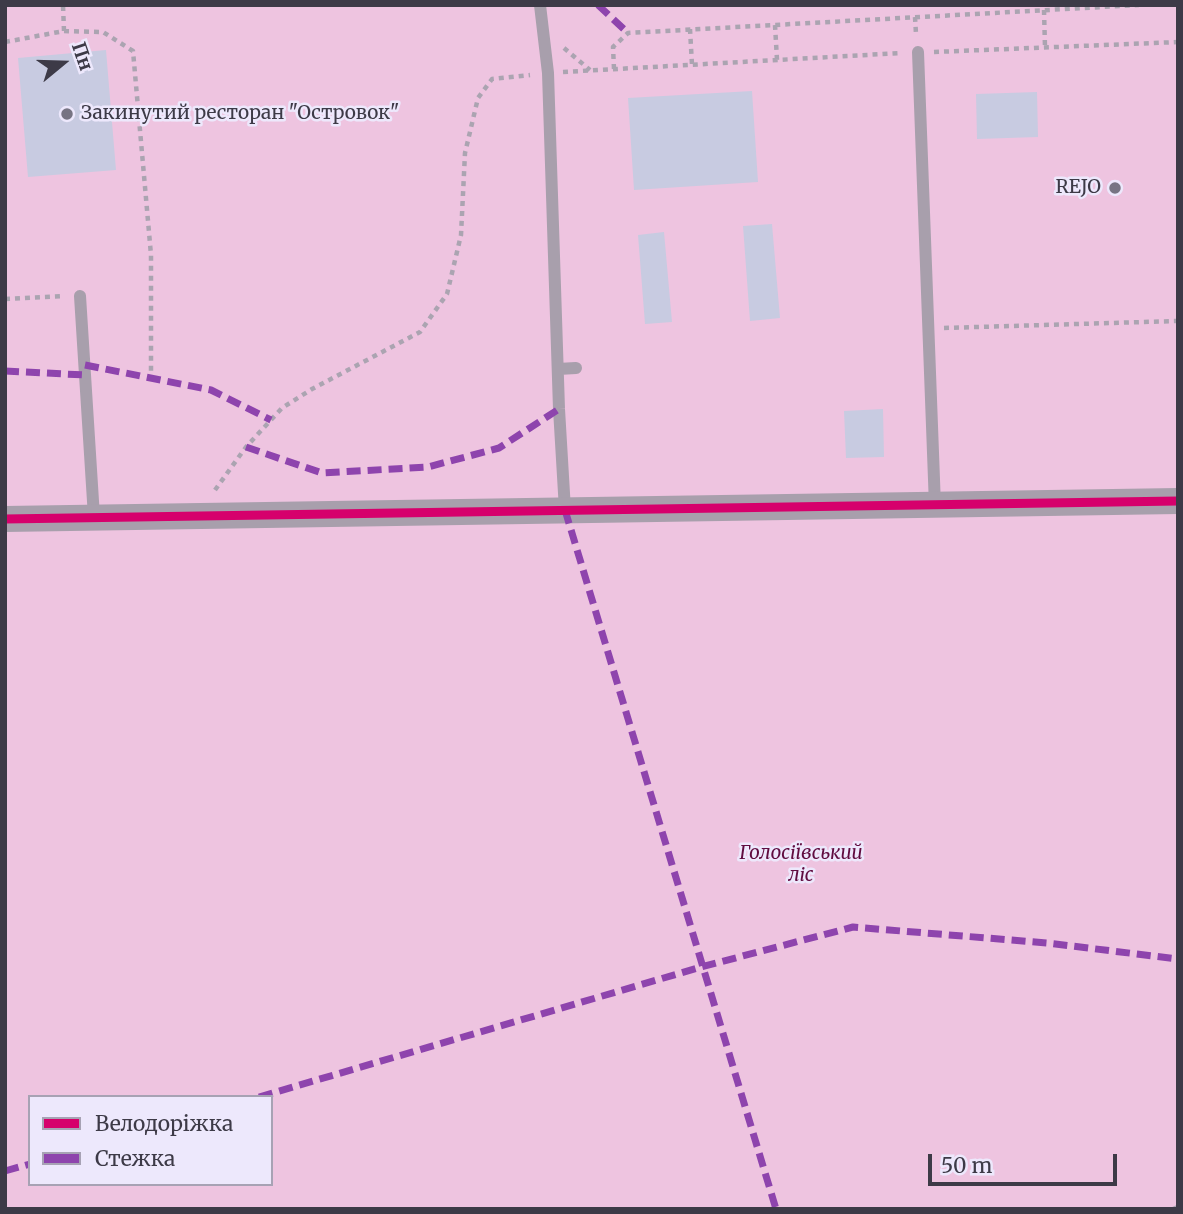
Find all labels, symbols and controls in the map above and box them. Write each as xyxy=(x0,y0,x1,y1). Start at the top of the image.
north arrow xyxy=(28,28,98,98)
text: Пн xyxy=(67,39,99,74)
place label: Закинутий ресторан "Островок" xyxy=(81,103,399,125)
marker: Закинутий ресторан "Островок" xyxy=(59,106,75,122)
place label: REJO xyxy=(1056,177,1101,199)
marker: REJO xyxy=(1107,180,1123,196)
park label: Голосіївський ліс xyxy=(739,843,863,887)
legend xyxy=(28,1095,273,1186)
text: Велодоріжка xyxy=(95,1110,233,1137)
scale bar xyxy=(931,1140,1120,1184)
text: Стежка xyxy=(95,1145,175,1172)
text: 50 m xyxy=(941,1152,992,1179)

